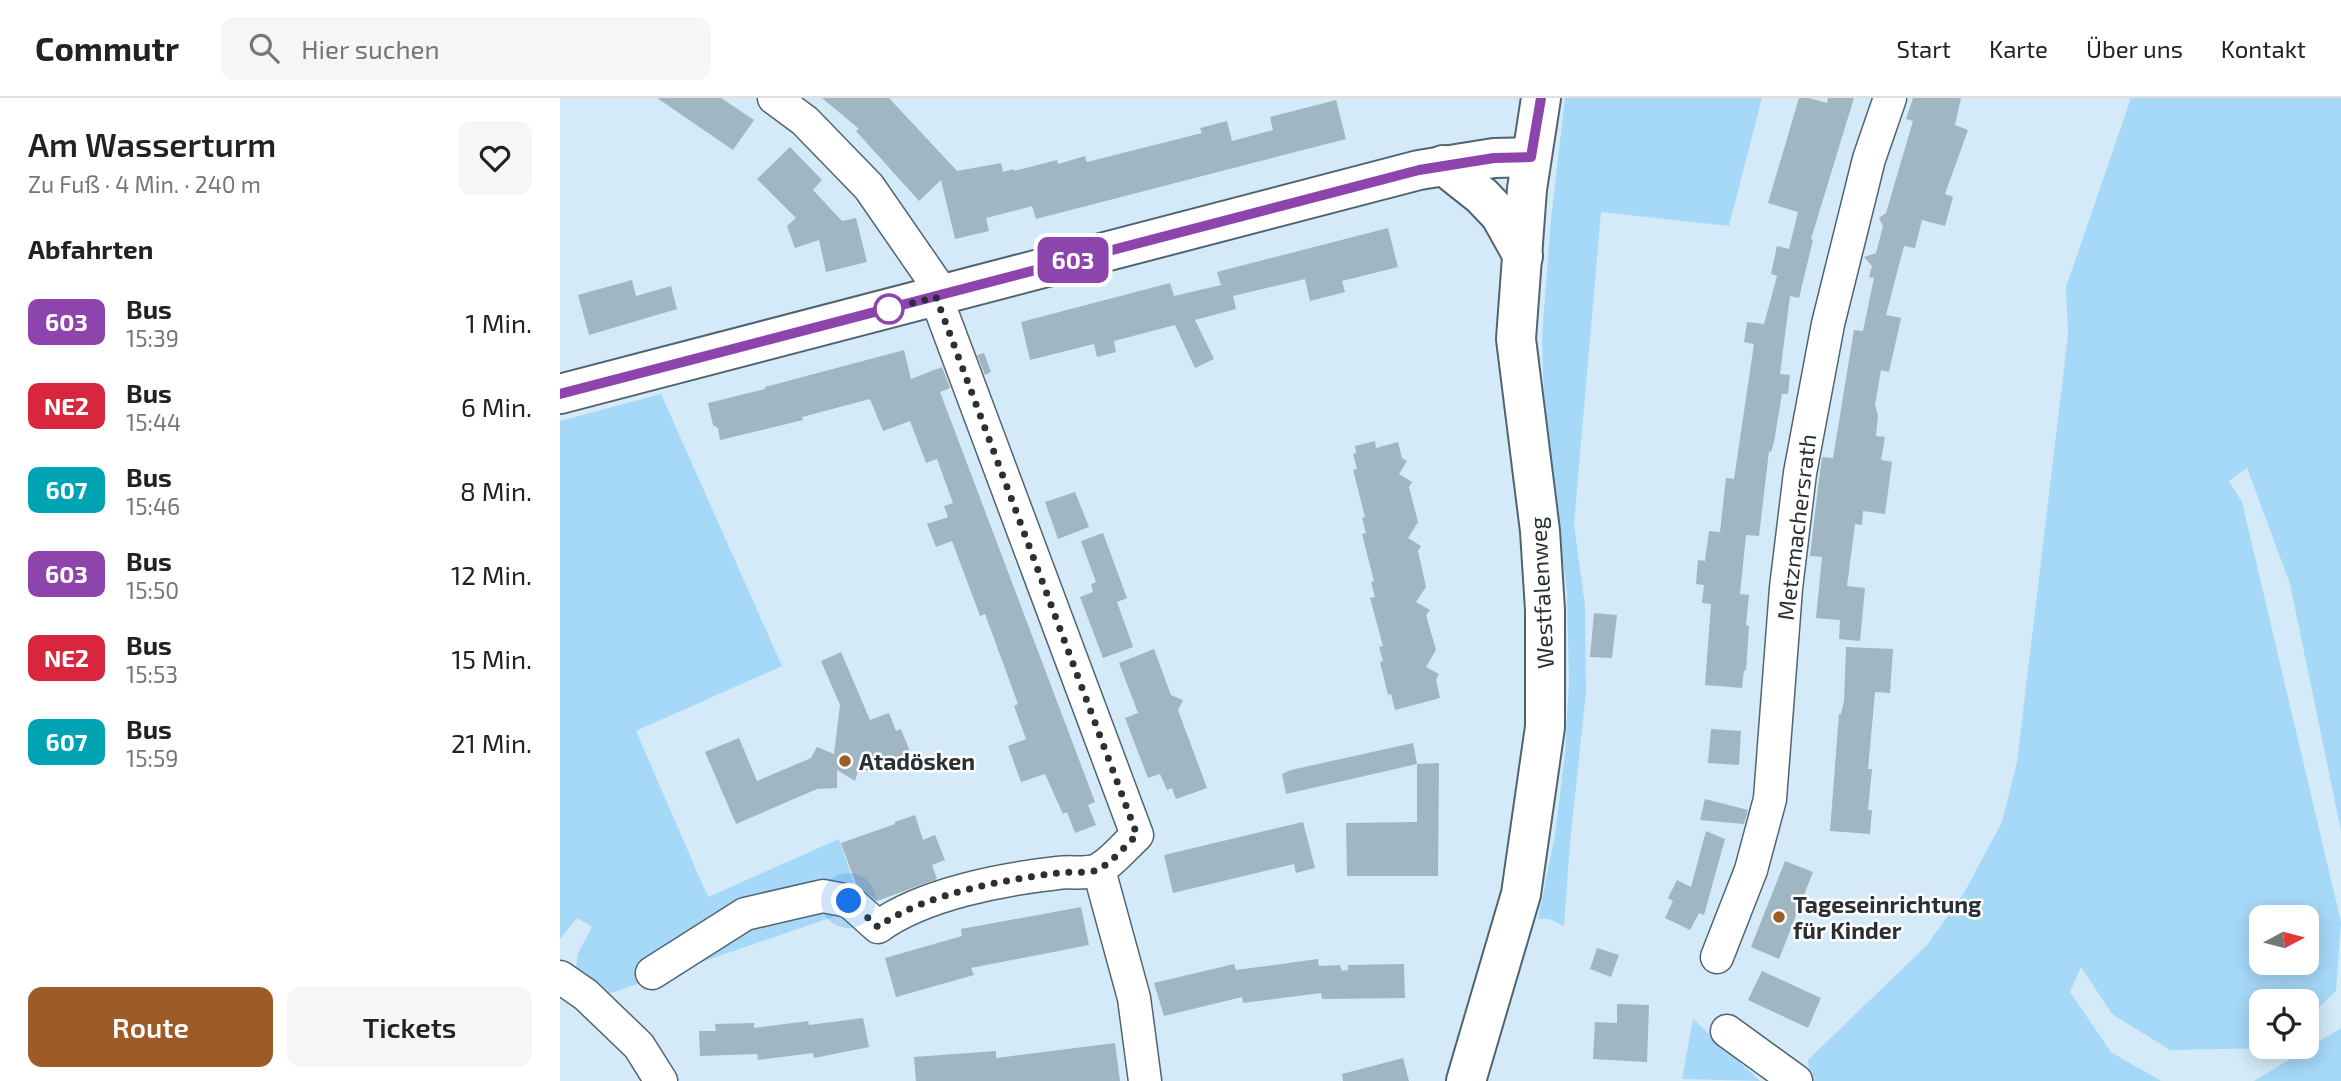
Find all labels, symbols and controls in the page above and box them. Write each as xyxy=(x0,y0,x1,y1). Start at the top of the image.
search box xyxy=(221,17,711,80)
text: Commutr xyxy=(35,28,179,68)
icon: search xyxy=(245,29,283,67)
text: Hier suchen xyxy=(301,33,440,64)
text: Start xyxy=(1897,34,1951,63)
text: Karte xyxy=(1989,34,2048,63)
text: Über uns xyxy=(2086,34,2183,63)
text: Kontakt xyxy=(2221,34,2306,63)
button: heart xyxy=(458,121,532,195)
text: Am Wasserturm xyxy=(28,124,276,164)
text: Zu Fuß · 4 Min. · 240 m xyxy=(28,170,261,198)
text: Abfahrten xyxy=(28,233,153,264)
line badge: 603 xyxy=(1033,237,1113,283)
text: 603 xyxy=(1052,245,1094,274)
text: Bus xyxy=(126,293,172,324)
unlabelled marker xyxy=(874,294,904,324)
text: 603 xyxy=(45,307,88,336)
text: 1 Min. xyxy=(466,307,532,338)
text: 15:39 xyxy=(126,324,179,352)
text: Bus xyxy=(126,377,172,408)
text: NE2 xyxy=(44,391,89,420)
text: 6 Min. xyxy=(461,391,532,422)
text: 15:44 xyxy=(126,408,181,436)
street label: Metzmachersrath xyxy=(1771,432,1821,622)
text: Bus xyxy=(126,461,172,492)
text: 607 xyxy=(46,475,87,504)
text: 8 Min. xyxy=(460,475,532,506)
text: 15:46 xyxy=(126,492,180,520)
street label: Westfalenweg xyxy=(1523,516,1559,670)
text: Bus xyxy=(126,545,172,576)
text: 603 xyxy=(45,559,88,588)
text: 12 Min. xyxy=(451,559,532,590)
text: 15:50 xyxy=(126,576,179,604)
text: Bus xyxy=(126,629,172,660)
text: NE2 xyxy=(44,643,89,672)
text: 15 Min. xyxy=(452,643,532,674)
text: 15:53 xyxy=(126,660,178,688)
text: Bus xyxy=(126,713,172,744)
text: 607 xyxy=(46,727,87,756)
text: 21 Min. xyxy=(451,727,532,758)
text: 15:59 xyxy=(126,744,178,772)
place label: Atadösken xyxy=(859,747,975,775)
marker: Atadösken xyxy=(837,753,853,769)
your location xyxy=(831,883,866,918)
place label: Tageseinrichtung für Kinder xyxy=(1793,890,1982,944)
north arrow xyxy=(2249,905,2319,975)
map controls xyxy=(2249,905,2319,1059)
marker: Tageseinrichtung für Kinder xyxy=(1771,909,1787,925)
button: Route xyxy=(28,987,273,1067)
button: Tickets xyxy=(287,987,532,1067)
button: locate xyxy=(2249,989,2319,1059)

